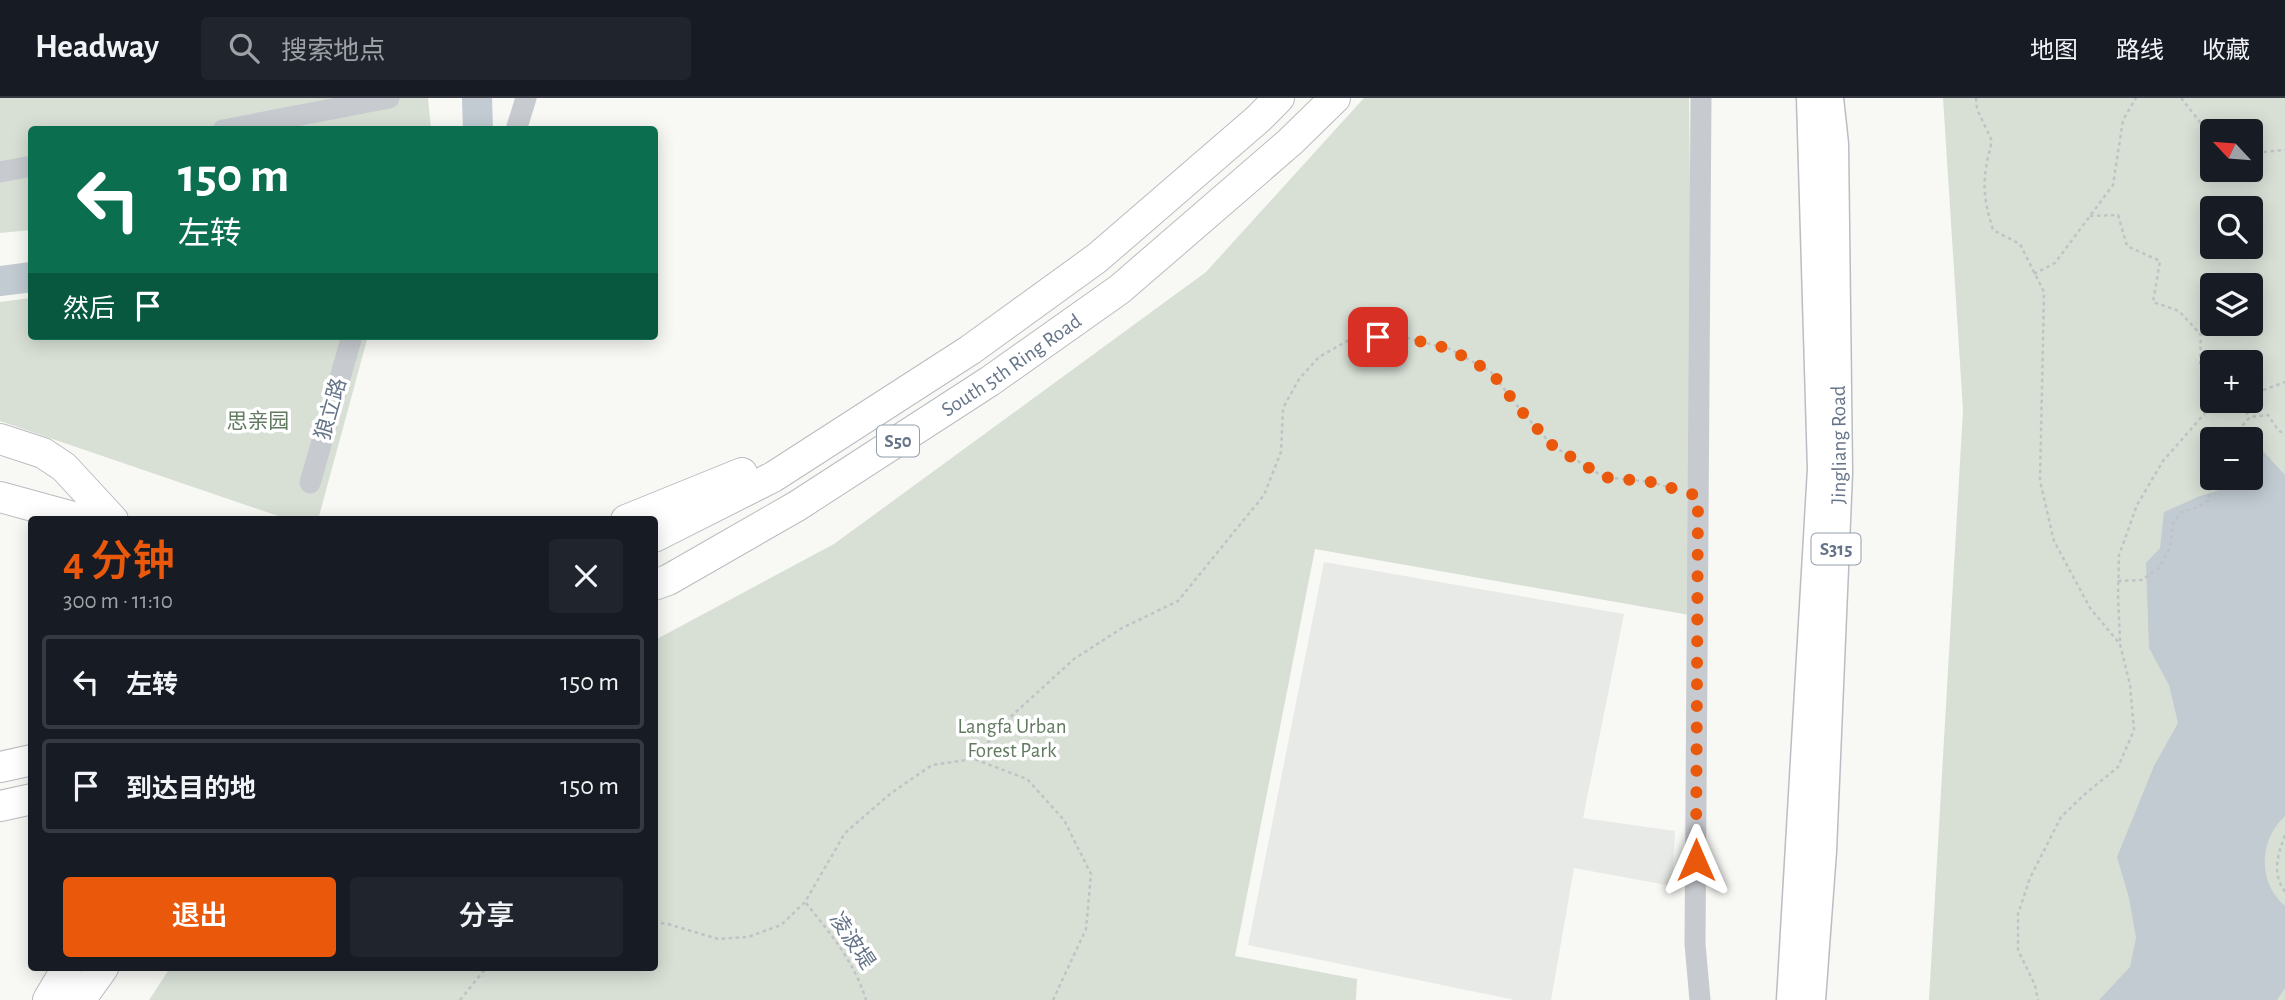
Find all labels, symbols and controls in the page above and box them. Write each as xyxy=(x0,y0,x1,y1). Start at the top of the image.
search box xyxy=(201,17,691,80)
icon: search xyxy=(225,29,263,67)
text: Headway xyxy=(35,31,159,64)
text: 搜索地点 xyxy=(281,38,385,64)
text: 地图 xyxy=(2030,39,2078,63)
text: 路线 xyxy=(2116,39,2164,63)
text: 收藏 xyxy=(2202,39,2250,63)
north arrow xyxy=(2200,119,2263,182)
map controls xyxy=(2200,119,2263,490)
text: 150 m xyxy=(178,152,289,201)
icon: left xyxy=(63,154,154,245)
button: search xyxy=(2200,196,2263,259)
text: 左转 xyxy=(178,218,242,250)
button: layers xyxy=(2200,273,2263,336)
icon: arrive xyxy=(129,287,167,325)
text: 然后 xyxy=(63,296,115,322)
pin xyxy=(1348,307,1408,367)
street label: South 5th Ring Road xyxy=(937,310,1085,420)
icon: arrive xyxy=(1359,318,1397,356)
button: + xyxy=(2200,350,2263,413)
street label: 狼立路 xyxy=(311,376,350,442)
street label: Jingliang Road xyxy=(1827,385,1850,505)
park label: 思亲园 xyxy=(227,410,290,432)
road number: S50 xyxy=(877,426,919,456)
button: − xyxy=(2200,427,2263,490)
road number: S315 xyxy=(1812,534,1860,564)
button: close xyxy=(549,539,623,613)
text: 4 分钟 xyxy=(63,541,174,583)
text: 300 m · 11:10 xyxy=(63,590,173,613)
icon: left xyxy=(67,663,105,701)
text: 150 m xyxy=(560,669,619,695)
text: 左转 xyxy=(126,672,178,698)
park label: Langfa Urban Forest Park xyxy=(957,716,1067,761)
icon: arrive xyxy=(67,767,105,805)
text: 150 m xyxy=(560,773,619,799)
text: 到达目的地 xyxy=(126,776,256,802)
position arrow xyxy=(1659,823,1733,897)
button: 退出 xyxy=(63,877,336,957)
button: 分享 xyxy=(350,877,623,957)
street label: 凌波堤 xyxy=(826,908,879,973)

